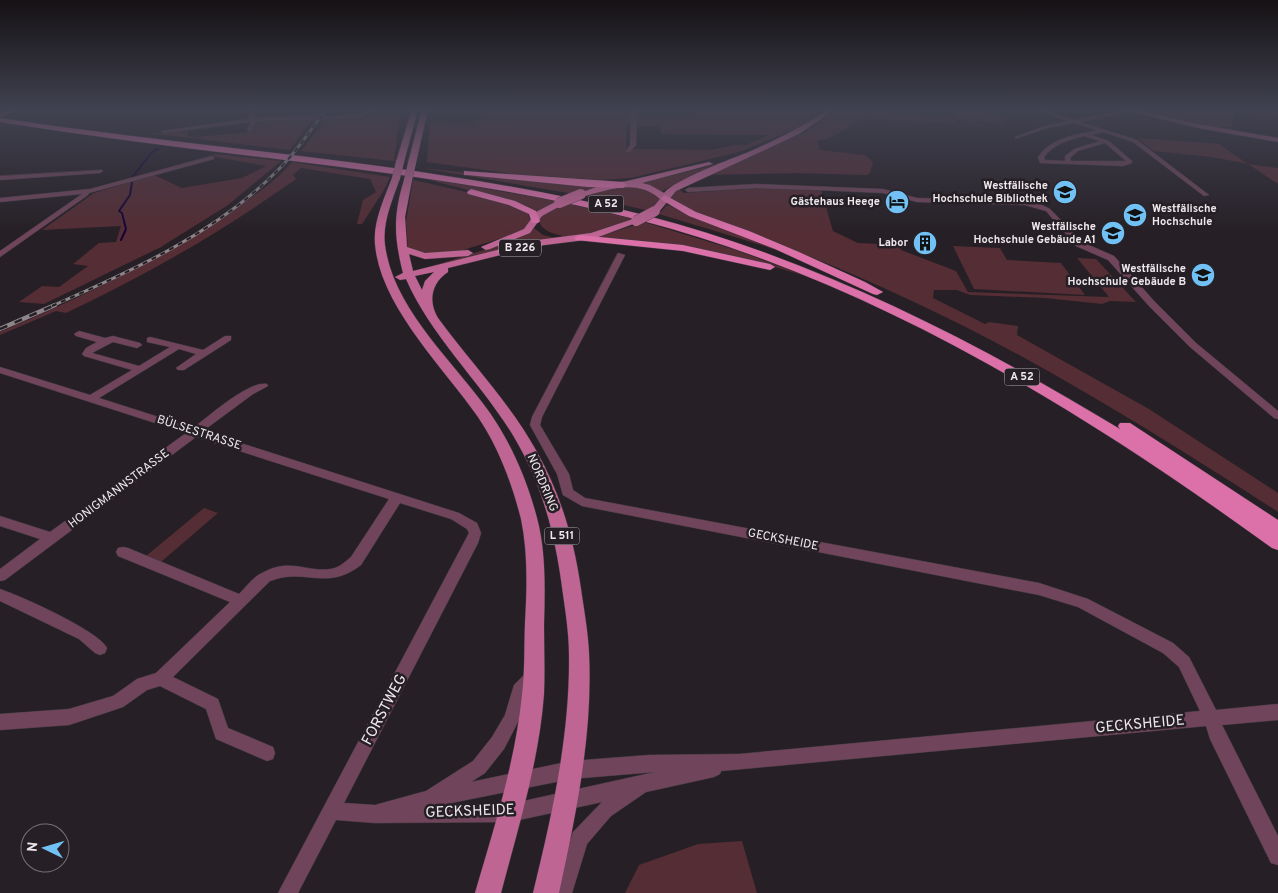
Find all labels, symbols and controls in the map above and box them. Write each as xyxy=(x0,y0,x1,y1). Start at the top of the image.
place label: Westfälische Hochschule Bibliothek xyxy=(932,179,1048,206)
school or university icon: Westfälische Hochschule Bibliothek xyxy=(1052,179,1078,205)
hotel icon: Gästehaus Heege xyxy=(884,189,910,215)
road number: A 52 xyxy=(588,195,624,212)
place label: Gästehaus Heege xyxy=(790,195,880,209)
school or university icon: Westfälische Hochschule xyxy=(1122,202,1148,228)
place label: Westfälische Hochschule xyxy=(1152,202,1217,229)
place label: Westfälische Hochschule Gebäude A1 xyxy=(973,220,1096,247)
school or university icon: Westfälische Hochschule Gebäude A1 xyxy=(1100,220,1126,246)
building icon: Labor xyxy=(912,230,938,256)
place label: Labor xyxy=(879,236,908,250)
road number: B 226 xyxy=(499,240,541,256)
place label: Westfälische Hochschule Gebäude B xyxy=(1068,262,1186,289)
school or university icon: Westfälische Hochschule Gebäude B xyxy=(1190,262,1216,288)
road number: A 52 xyxy=(1004,368,1040,386)
street label: BÜLSESTRASSE xyxy=(155,412,243,454)
street label: HONIGMANNSTRASSE xyxy=(65,446,173,532)
street label: NORDRING xyxy=(523,452,561,514)
street label: GECKSHEIDE xyxy=(746,525,820,555)
road number: L 511 xyxy=(544,528,580,544)
street label: FORSTWEG xyxy=(358,671,412,749)
street label: GECKSHEIDE xyxy=(1095,712,1185,738)
street label: GECKSHEIDE xyxy=(425,801,515,823)
north arrow xyxy=(20,823,70,873)
text: N xyxy=(25,841,42,853)

